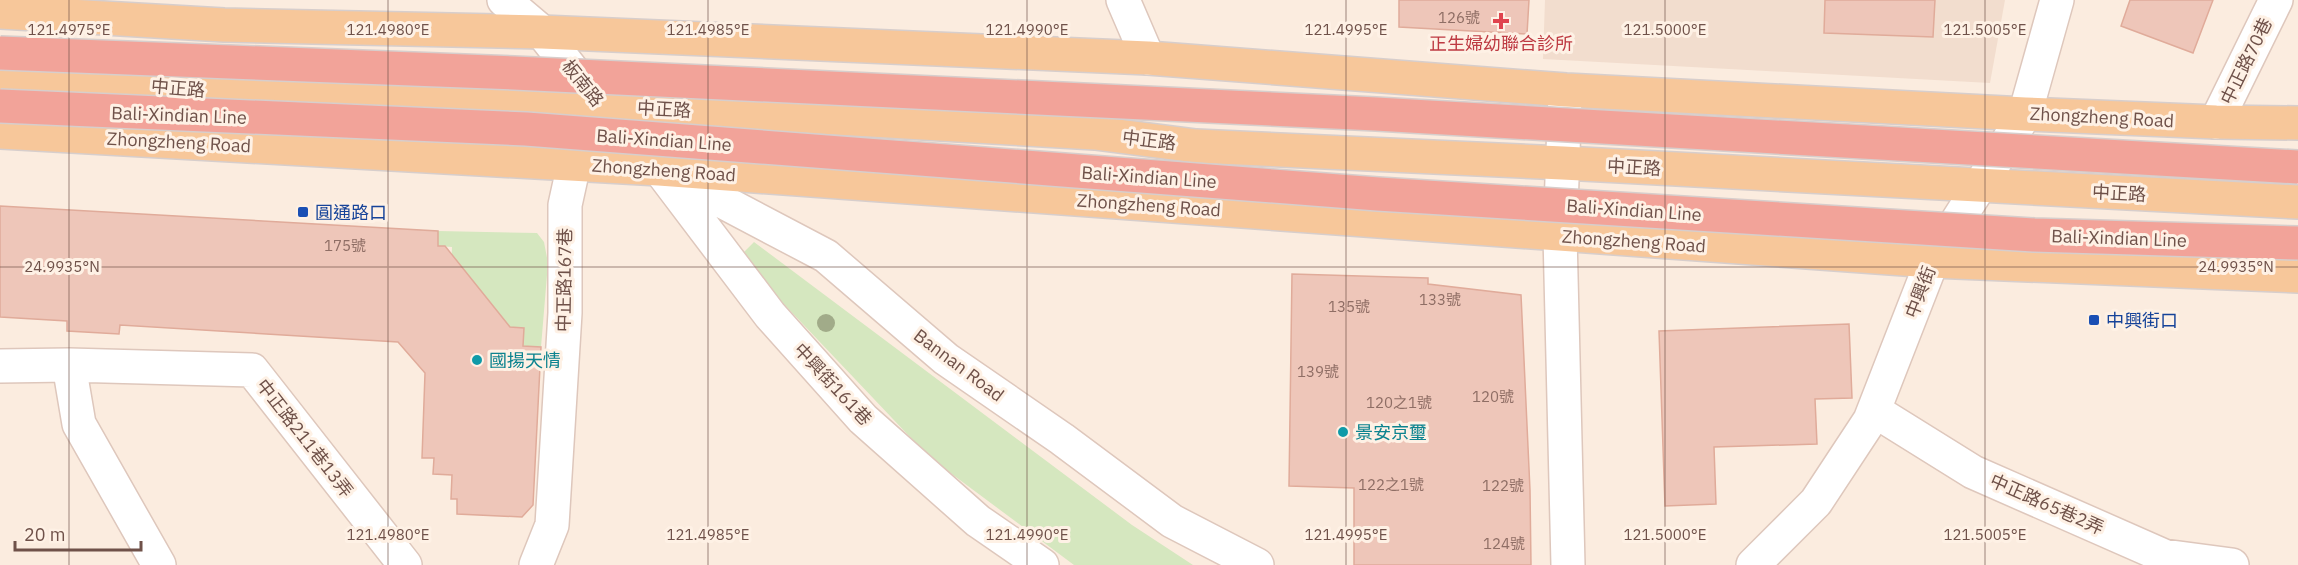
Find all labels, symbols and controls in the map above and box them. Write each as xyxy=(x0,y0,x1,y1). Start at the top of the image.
house number: 126號 xyxy=(1438,8,1480,27)
marker: 正生婦幼聯合診所 xyxy=(1492,12,1510,30)
street label: 中正路70巷 xyxy=(2215,14,2277,108)
text: 121.4975°E xyxy=(28,20,110,39)
text: 121.4980°E xyxy=(347,20,429,39)
text: 121.4985°E xyxy=(667,20,749,39)
text: 121.4990°E xyxy=(986,20,1068,39)
text: 121.4995°E xyxy=(1305,20,1387,39)
text: 121.5000°E xyxy=(1624,20,1706,39)
text: 121.5005°E xyxy=(1944,20,2026,39)
place label: 正生婦幼聯合診所 xyxy=(1429,32,1573,55)
street label: 板南路 xyxy=(557,55,609,111)
street label: 中正路 xyxy=(150,74,206,102)
street label: 中正路 xyxy=(636,96,692,122)
street label: Bali-Xindian Line xyxy=(111,101,247,129)
street label: Zhongzheng Road xyxy=(2029,102,2175,132)
street label: Bali-Xindian Line xyxy=(596,124,733,156)
street label: 中正路 xyxy=(1121,125,1177,155)
street label: Zhongzheng Road xyxy=(106,127,252,157)
street label: Zhongzheng Road xyxy=(591,153,737,187)
street label: 中正路 xyxy=(1606,154,1662,180)
street label: Bali-Xindian Line xyxy=(1081,161,1218,193)
street label: 中正路 xyxy=(2091,180,2147,206)
street label: Zhongzheng Road xyxy=(1076,188,1222,222)
street label: Bali-Xindian Line xyxy=(1566,194,1703,226)
place label: 圓通路口 xyxy=(315,201,387,224)
marker: 圓通路口 xyxy=(296,205,310,219)
street label: Zhongzheng Road xyxy=(1561,224,1707,258)
street label: Bali-Xindian Line xyxy=(2051,224,2187,252)
street label: 中正路167巷 xyxy=(552,228,576,332)
house number: 175號 xyxy=(324,236,366,255)
text: 24.9935°N xyxy=(24,257,100,276)
text: 24.9935°N xyxy=(2198,257,2274,276)
street label: 中興街 xyxy=(1900,263,1940,321)
house number: 133號 xyxy=(1419,290,1461,309)
house number: 135號 xyxy=(1328,297,1370,316)
place label: 中興街口 xyxy=(2106,309,2178,332)
marker: 中興街口 xyxy=(2087,313,2101,327)
street label: Bannan Road xyxy=(909,324,1009,406)
street label: 中興街161巷 xyxy=(789,338,877,430)
place label: 國揚天情 xyxy=(489,349,561,372)
marker: 國揚天情 xyxy=(470,353,484,367)
house number: 139號 xyxy=(1297,362,1339,381)
street label: 中正路211巷13弄 xyxy=(252,374,358,502)
house number: 120號 xyxy=(1472,387,1514,406)
house number: 120之1號 xyxy=(1366,393,1432,412)
place label: 景安京璽 xyxy=(1355,421,1427,444)
marker: 景安京璽 xyxy=(1336,425,1350,439)
street label: 中正路65巷2弄 xyxy=(1986,469,2108,539)
house number: 122之1號 xyxy=(1358,475,1424,494)
house number: 122號 xyxy=(1482,476,1524,495)
scale bar xyxy=(15,514,141,552)
text: 20 m xyxy=(24,523,66,546)
text: 121.4980°E xyxy=(347,525,429,544)
text: 121.4985°E xyxy=(667,525,749,544)
text: 121.4990°E xyxy=(986,525,1068,544)
text: 121.4995°E xyxy=(1305,525,1387,544)
text: 121.5000°E xyxy=(1624,525,1706,544)
text: 121.5005°E xyxy=(1944,525,2026,544)
house number: 124號 xyxy=(1483,534,1525,553)

